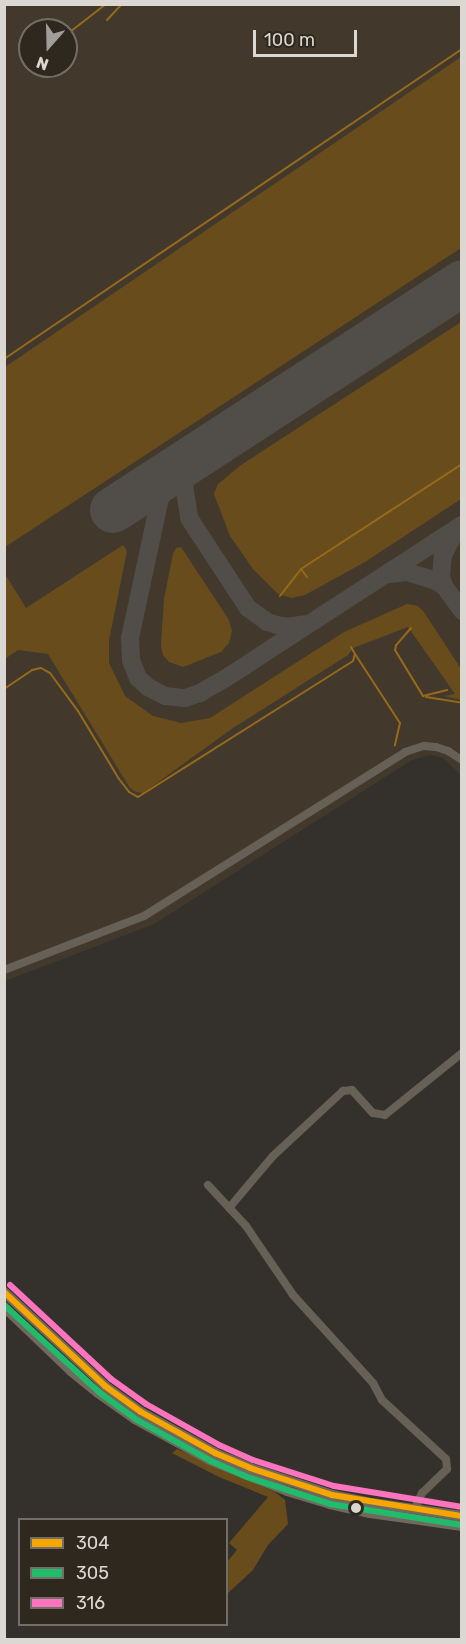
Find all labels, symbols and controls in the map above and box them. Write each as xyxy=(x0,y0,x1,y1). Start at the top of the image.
north arrow xyxy=(18,18,78,78)
scale bar xyxy=(256,18,360,56)
text: 100 m xyxy=(264,29,315,51)
text: N xyxy=(34,53,51,74)
unlabelled marker xyxy=(350,1502,362,1514)
legend xyxy=(18,1518,228,1626)
text: 304 xyxy=(76,1532,109,1554)
text: 305 xyxy=(76,1562,109,1584)
text: 316 xyxy=(76,1592,105,1614)

